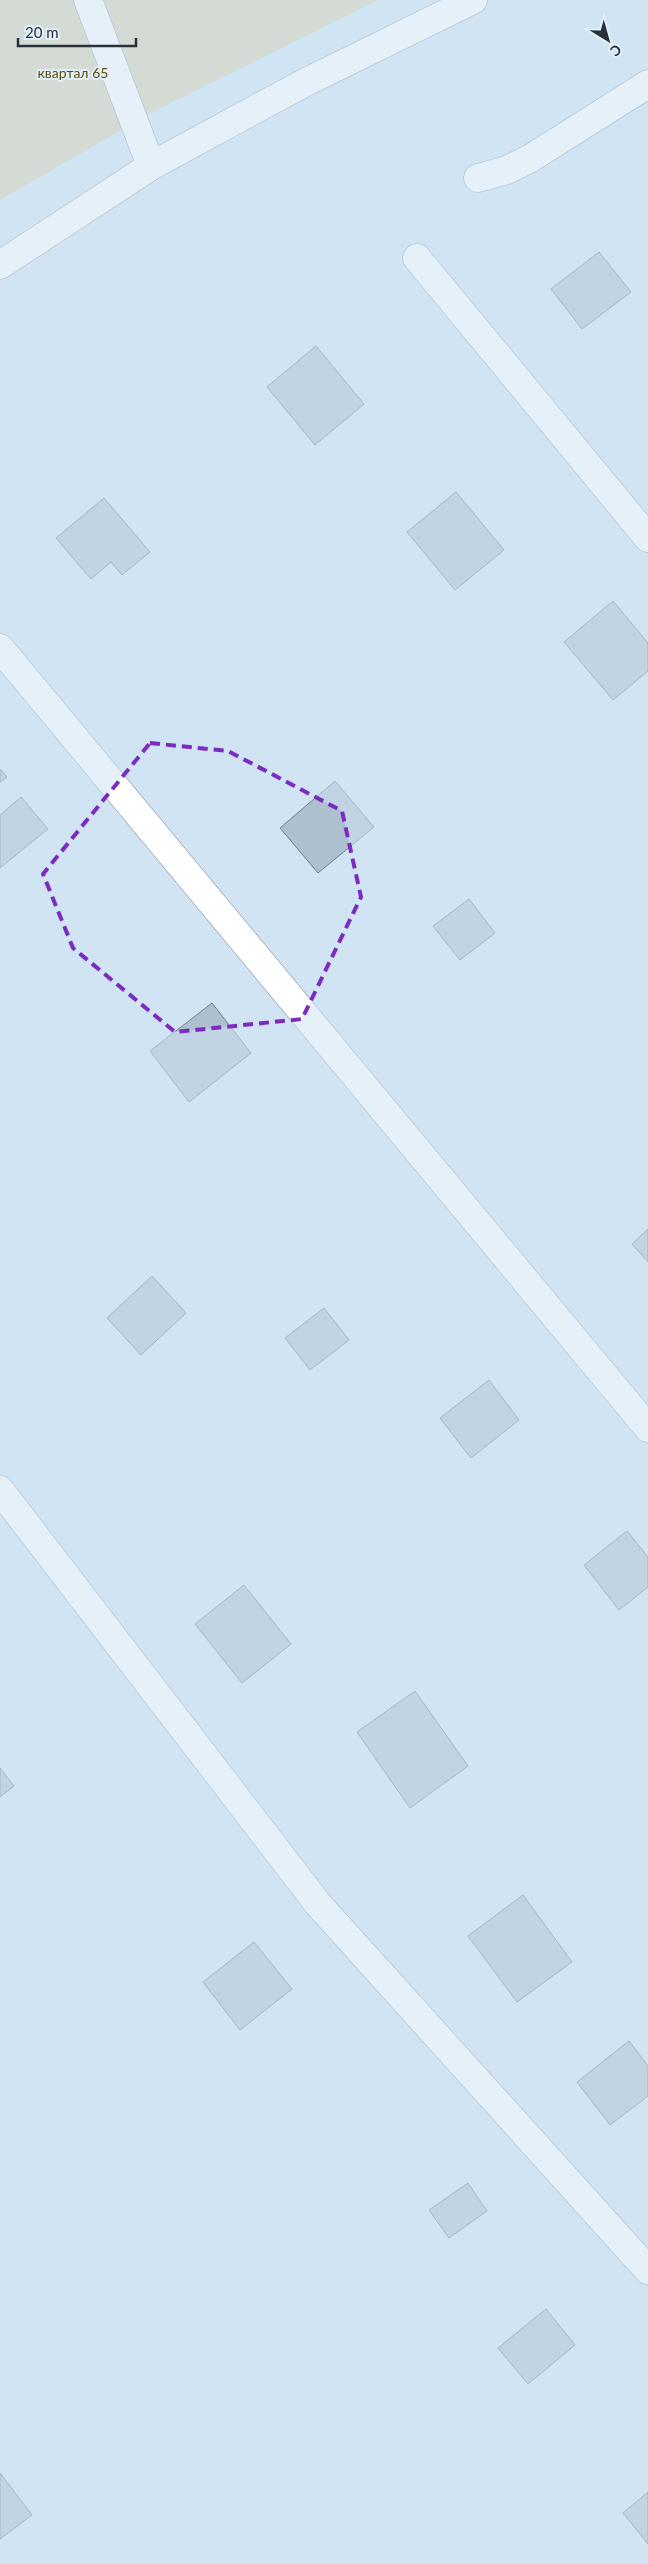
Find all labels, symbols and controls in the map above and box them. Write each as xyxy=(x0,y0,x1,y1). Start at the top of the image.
scale bar xyxy=(18,15,135,47)
north arrow xyxy=(583,15,633,65)
text: 20 m xyxy=(25,23,59,41)
text: С xyxy=(607,41,625,61)
park label: квартал 65 xyxy=(38,64,108,81)

